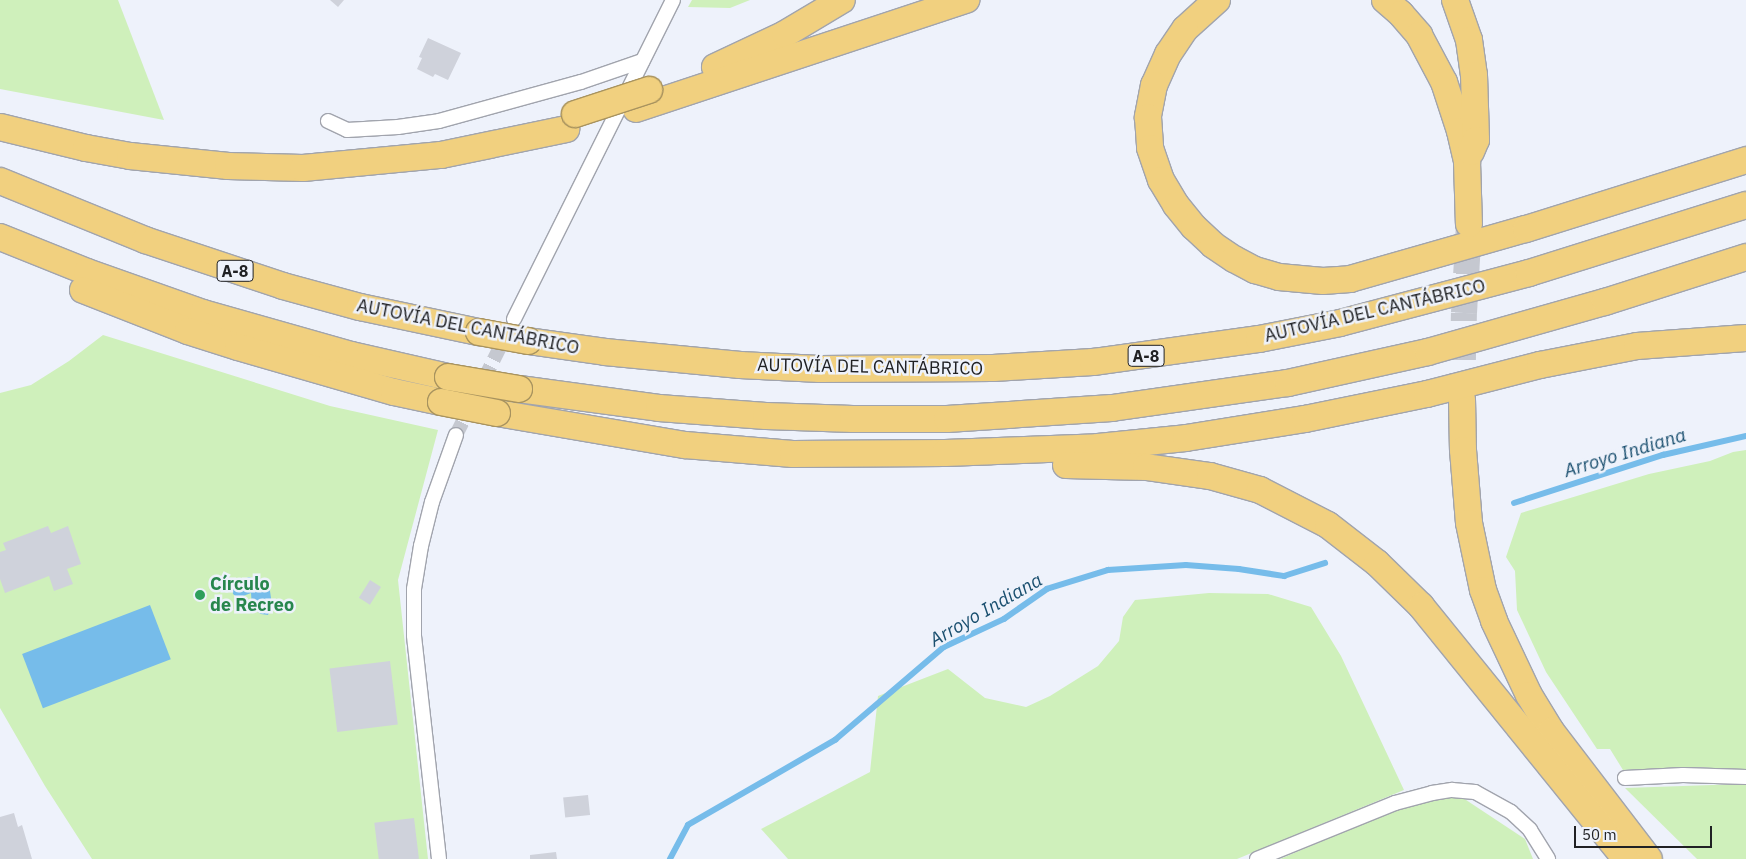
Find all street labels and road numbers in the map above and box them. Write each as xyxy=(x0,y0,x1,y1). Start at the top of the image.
road number: A-8 xyxy=(216,258,254,284)
street label: AUTOVÍA DEL CANTÁBRICO xyxy=(1262,275,1488,347)
street label: AUTOVÍA DEL CANTÁBRICO xyxy=(355,295,581,359)
road number: A-8 xyxy=(1127,342,1165,370)
street label: AUTOVÍA DEL CANTÁBRICO xyxy=(757,354,983,380)

